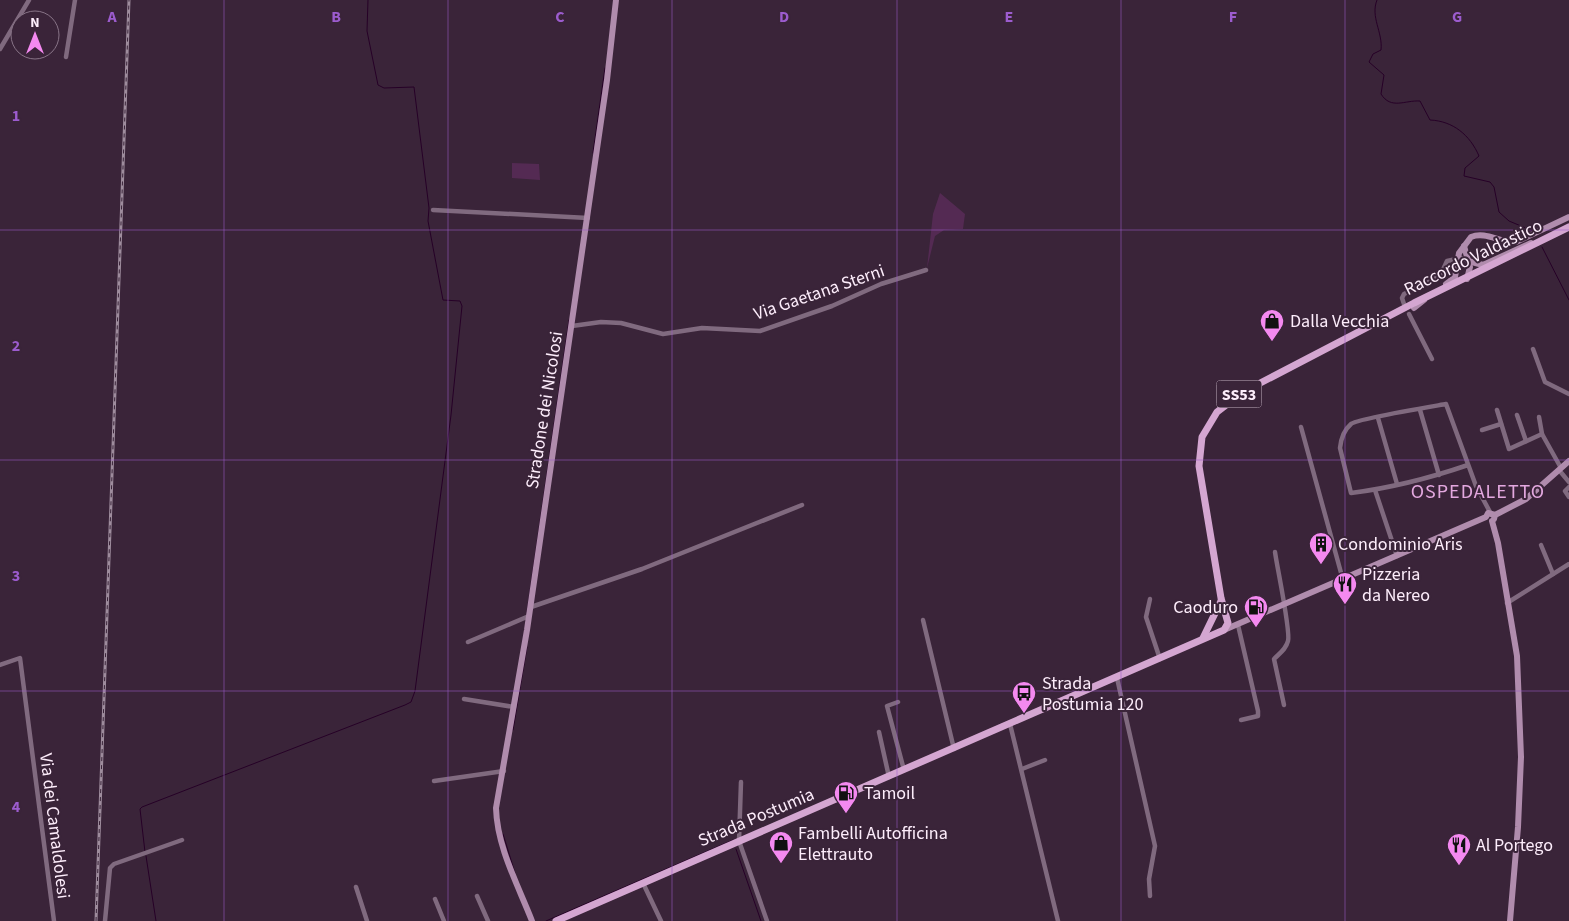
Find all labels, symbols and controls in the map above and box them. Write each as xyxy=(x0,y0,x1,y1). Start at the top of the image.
text: A xyxy=(106,6,117,28)
text: B xyxy=(331,6,341,28)
text: C xyxy=(555,6,565,28)
text: D xyxy=(779,6,789,28)
text: E xyxy=(1005,6,1013,28)
text: F xyxy=(1229,6,1237,28)
text: G xyxy=(1452,6,1462,28)
north arrow xyxy=(10,10,60,60)
text: N xyxy=(30,13,40,33)
text: 1 xyxy=(12,105,20,127)
street label: Raccordo Valdastico xyxy=(1400,213,1547,302)
street label: Via Gaetana Sterni xyxy=(750,258,888,327)
shop icon: Dalla Vecchia xyxy=(1259,308,1285,342)
place label: Dalla Vecchia xyxy=(1290,309,1389,334)
street label: Stradone dei Nicolosi xyxy=(520,330,569,491)
text: 2 xyxy=(12,335,20,357)
road number: SS53 xyxy=(1216,380,1262,408)
district label: OSPEDALETTO xyxy=(1411,478,1545,506)
building icon: Condominio Aris xyxy=(1308,531,1334,565)
place label: Condominio Aris xyxy=(1338,532,1463,557)
place label: Pizzeria da Nereo xyxy=(1362,562,1430,608)
text: 3 xyxy=(12,565,20,587)
restaurant icon: Pizzeria da Nereo xyxy=(1332,571,1358,605)
fuel station icon: Caoduro xyxy=(1243,594,1269,628)
place label: Caoduro xyxy=(1173,595,1238,620)
place label: Strada Postumia 120 xyxy=(1042,671,1143,717)
bus stop icon: Strada Postumia 120 xyxy=(1011,680,1037,714)
street label: Via dei Camaldolesi xyxy=(33,752,76,900)
fuel station icon: Tamoil xyxy=(833,780,859,814)
place label: Tamoil xyxy=(864,781,915,806)
street label: Strada Postumia xyxy=(694,782,818,853)
text: 4 xyxy=(12,796,21,818)
place label: Fambelli Autofficina Elettrauto xyxy=(798,821,948,867)
shop icon: Fambelli Autofficina Elettrauto xyxy=(768,830,794,864)
restaurant icon: Al Portego xyxy=(1446,832,1472,866)
place label: Al Portego xyxy=(1476,833,1553,858)

